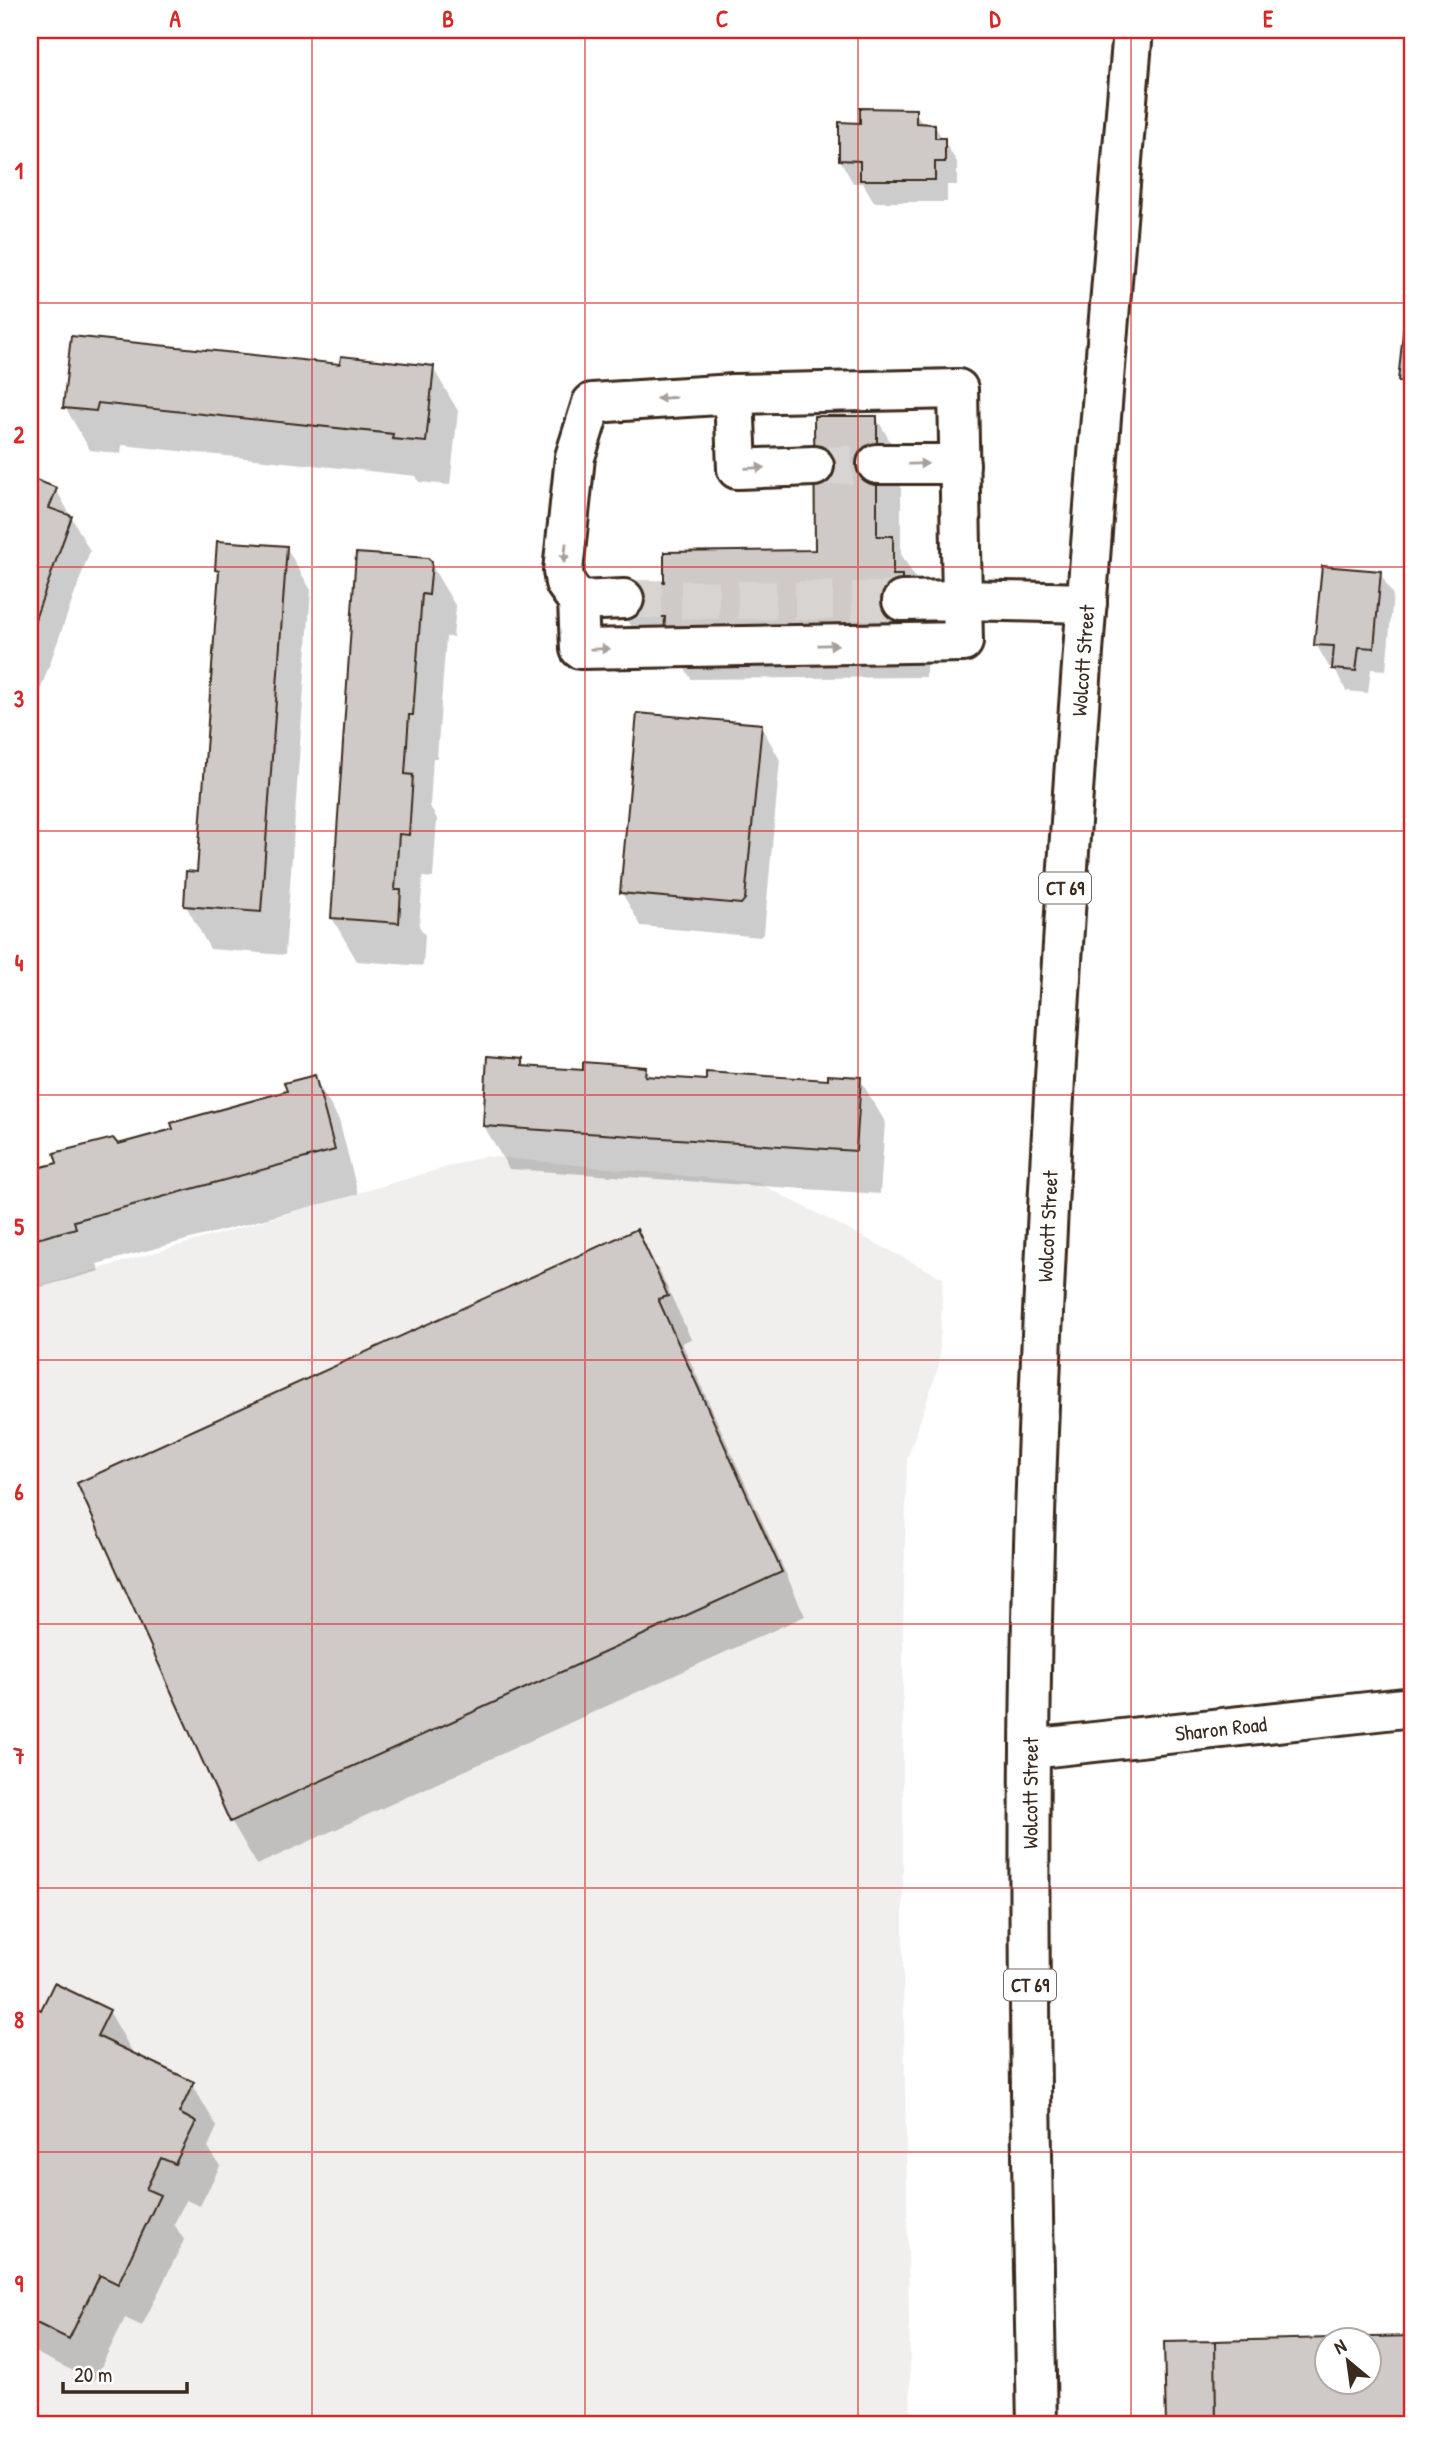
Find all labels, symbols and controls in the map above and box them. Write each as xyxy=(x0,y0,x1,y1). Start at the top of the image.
text: A xyxy=(169,3,181,34)
text: B xyxy=(442,3,454,34)
text: C xyxy=(716,3,728,34)
text: D xyxy=(990,3,1002,34)
text: E xyxy=(1263,3,1274,34)
text: 1 xyxy=(15,155,23,186)
one-way arrow xyxy=(655,393,677,404)
text: 2 xyxy=(14,419,25,450)
one-way arrow xyxy=(908,458,930,470)
one-way arrow xyxy=(744,462,766,474)
one-way arrow xyxy=(559,543,570,565)
street label: Wolcott Street xyxy=(1064,603,1101,717)
one-way arrow xyxy=(817,639,839,650)
one-way arrow xyxy=(590,643,612,654)
text: 3 xyxy=(14,683,24,714)
road number: CT 69 xyxy=(1039,873,1091,904)
text: 4 xyxy=(15,947,24,978)
street label: Wolcott Street xyxy=(1030,1169,1064,1283)
text: 5 xyxy=(14,1211,24,1242)
text: 6 xyxy=(14,1476,24,1507)
street label: Sharon Road xyxy=(1174,1709,1268,1748)
street label: Wolcott Street xyxy=(1015,1736,1045,1849)
text: 7 xyxy=(12,1740,25,1771)
road number: CT 69 xyxy=(1004,1969,1056,2000)
text: 8 xyxy=(14,2004,24,2035)
text: 9 xyxy=(15,2268,24,2299)
north arrow xyxy=(1314,2326,1384,2396)
text: N xyxy=(1329,2332,1350,2360)
scale bar xyxy=(63,2350,187,2394)
text: 20 m xyxy=(74,2360,112,2389)

